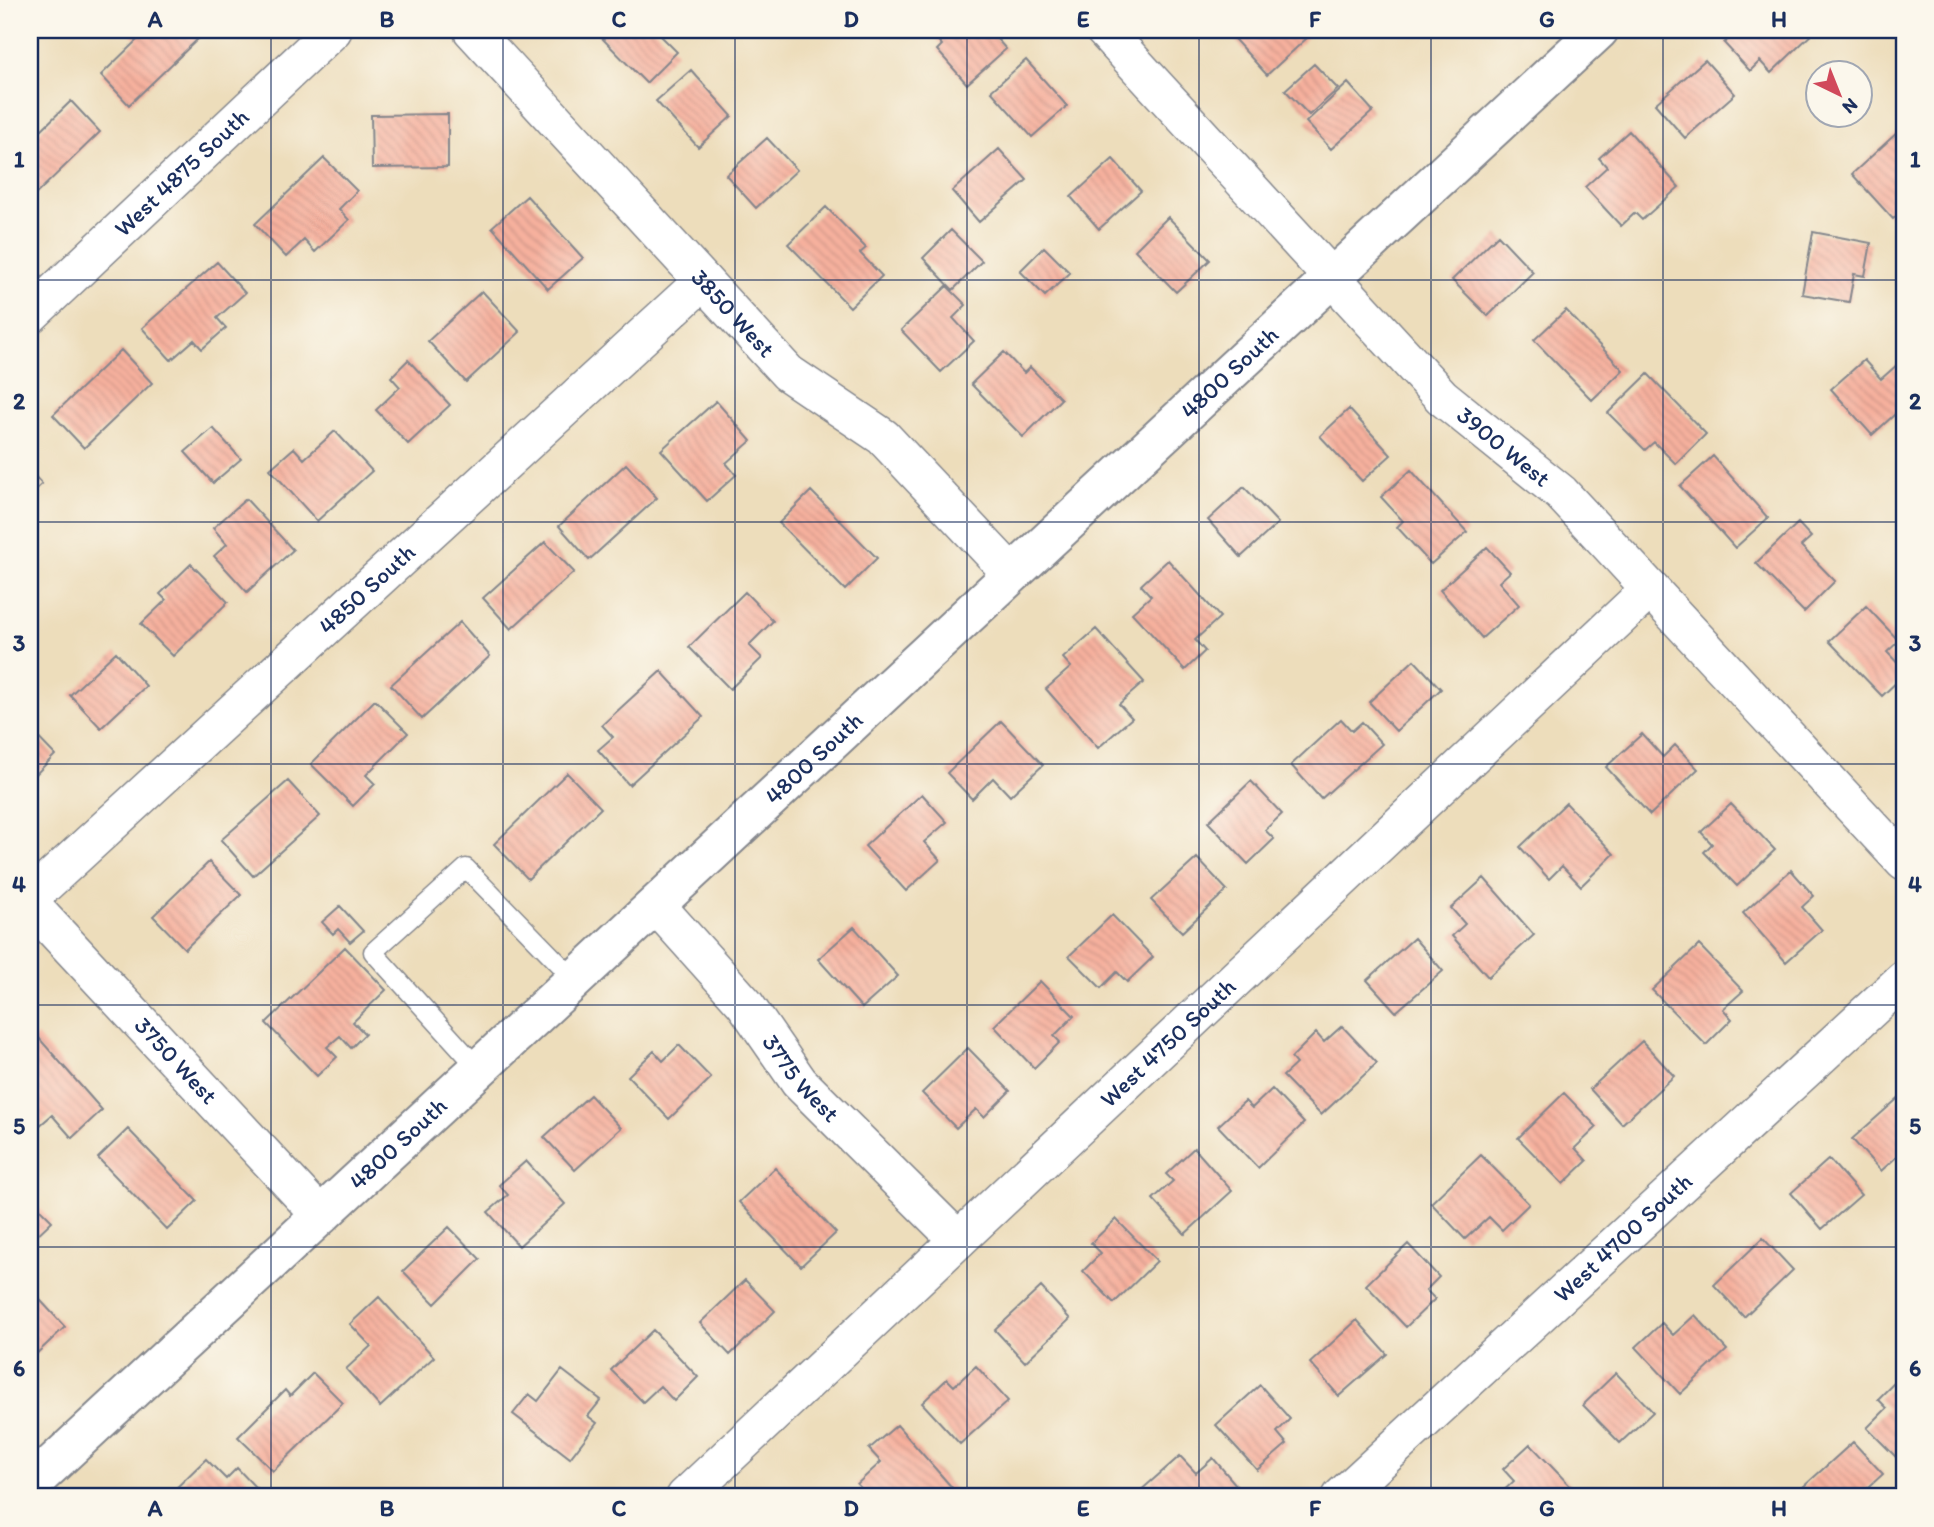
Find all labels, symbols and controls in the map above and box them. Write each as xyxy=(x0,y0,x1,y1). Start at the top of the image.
text: A xyxy=(147,5,163,33)
text: B xyxy=(380,5,395,33)
text: C xyxy=(612,5,627,33)
text: D xyxy=(843,5,859,33)
text: E xyxy=(1077,5,1090,33)
text: F xyxy=(1309,5,1322,33)
text: G xyxy=(1539,5,1555,33)
text: H xyxy=(1771,5,1787,33)
north arrow xyxy=(1804,60,1874,130)
text: N xyxy=(1838,93,1863,119)
street label: West 4875 South xyxy=(108,102,254,242)
text: 1 xyxy=(14,145,25,173)
text: 1 xyxy=(1910,145,1921,173)
street label: 3850 West xyxy=(685,263,781,363)
street label: 4800 South xyxy=(1174,320,1284,425)
text: 2 xyxy=(13,387,26,415)
text: 2 xyxy=(1909,387,1922,415)
street label: 3900 West xyxy=(1451,400,1556,493)
street label: 4850 South xyxy=(312,537,421,640)
text: 3 xyxy=(13,629,26,657)
text: 3 xyxy=(1909,629,1922,657)
street label: 4800 South xyxy=(759,705,868,810)
text: 4 xyxy=(12,870,26,898)
text: 4 xyxy=(1908,870,1922,898)
street label: West 4750 South xyxy=(1094,972,1241,1113)
street label: 3750 West xyxy=(129,1011,224,1110)
street label: 3775 West xyxy=(756,1028,846,1128)
street label: 4800 South xyxy=(343,1091,453,1196)
text: 5 xyxy=(13,1112,25,1140)
text: 5 xyxy=(1909,1112,1921,1140)
street label: West 4700 South xyxy=(1547,1166,1698,1308)
text: 6 xyxy=(13,1354,25,1382)
text: 6 xyxy=(1909,1354,1921,1382)
text: A xyxy=(147,1494,163,1522)
text: B xyxy=(380,1494,395,1522)
text: C xyxy=(612,1494,627,1522)
text: D xyxy=(843,1494,859,1522)
text: E xyxy=(1077,1494,1090,1522)
text: F xyxy=(1309,1494,1322,1522)
text: G xyxy=(1539,1494,1555,1522)
text: H xyxy=(1771,1494,1787,1522)

